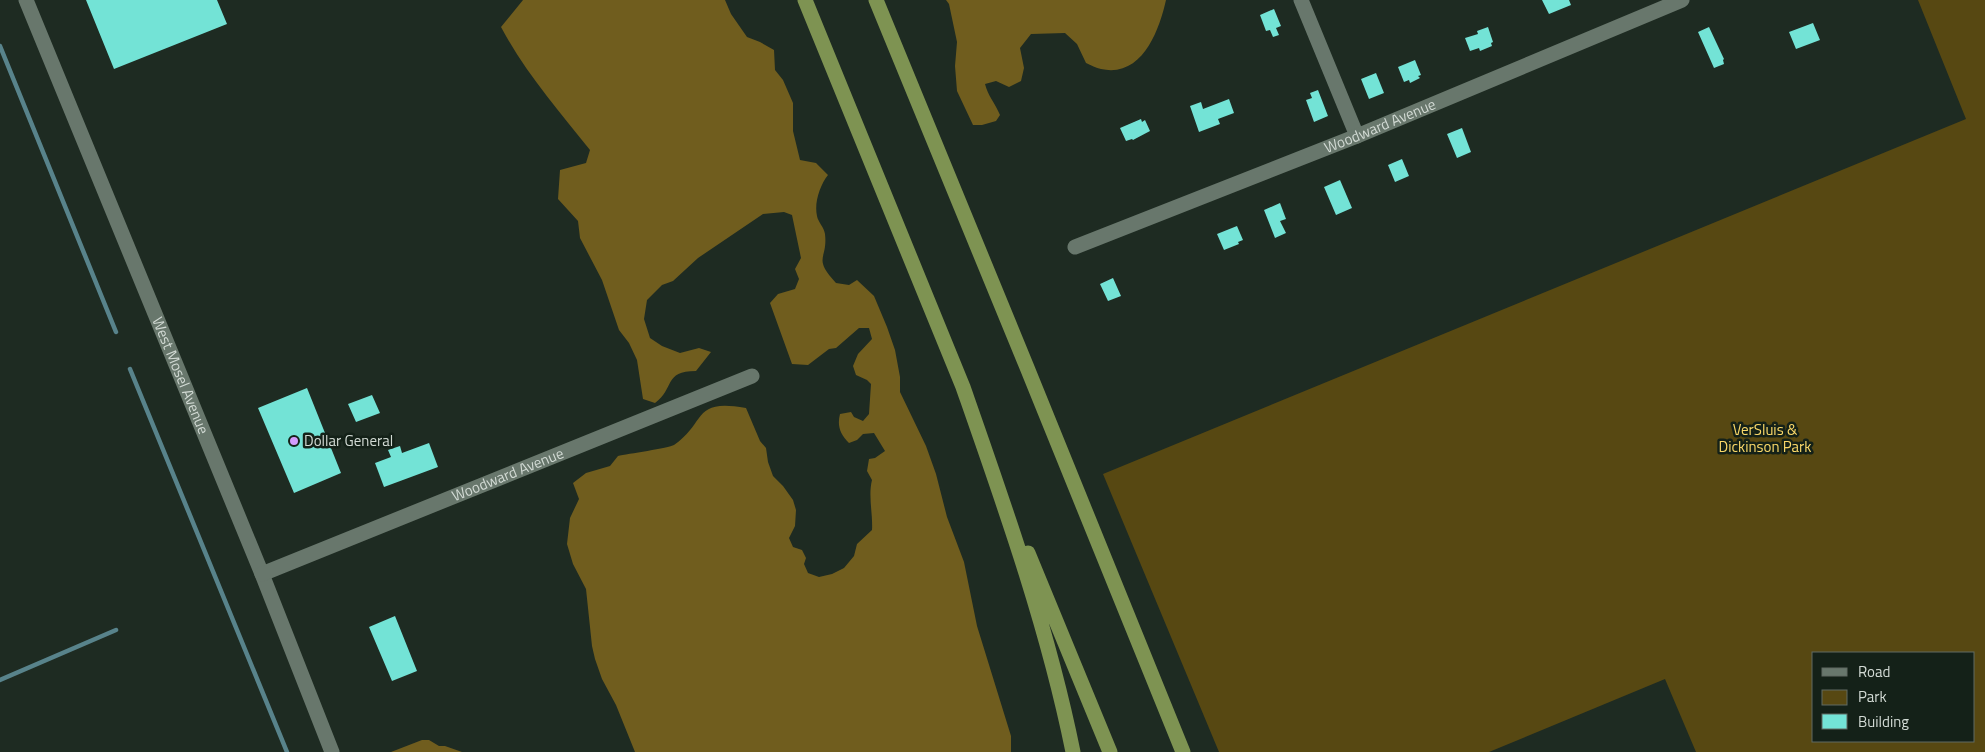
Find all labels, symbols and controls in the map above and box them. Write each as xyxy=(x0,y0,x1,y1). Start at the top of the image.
street label: Woodward Avenue xyxy=(1321,92,1439,159)
street label: West Mosel Avenue xyxy=(146,313,215,437)
park label: VerSluis & Dickinson Park xyxy=(1719,418,1812,458)
place label: Dollar General xyxy=(304,429,393,452)
marker: Dollar General xyxy=(288,435,300,447)
street label: Woodward Avenue xyxy=(448,441,567,507)
legend xyxy=(1812,652,1975,742)
text: Road xyxy=(1858,660,1890,683)
text: Park xyxy=(1858,685,1887,708)
text: Building xyxy=(1858,710,1909,733)

